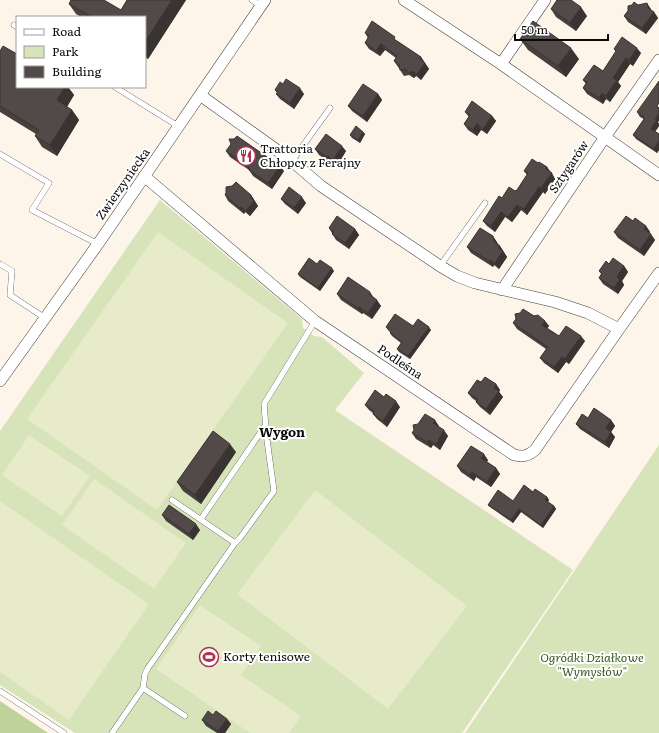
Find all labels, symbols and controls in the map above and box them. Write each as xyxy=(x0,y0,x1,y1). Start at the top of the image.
legend xyxy=(16,16,146,88)
scale bar xyxy=(515,16,608,42)
text: 50 m xyxy=(521,20,548,38)
text: Road xyxy=(52,22,82,40)
text: Park xyxy=(52,42,79,60)
text: Building xyxy=(52,62,102,80)
street label: Sztygarów xyxy=(544,136,593,196)
place label: Trattoria Chłopcy z Ferajny xyxy=(260,139,361,171)
street label: Zwierzyniecka xyxy=(91,143,154,223)
restaurant icon: Trattoria Chłopcy z Ferajny xyxy=(235,145,257,167)
street label: Podleśna xyxy=(374,339,427,383)
district label: Wygon xyxy=(259,422,305,441)
sports icon: Korty tenisowe xyxy=(198,646,220,668)
place label: Korty tenisowe xyxy=(223,647,310,665)
park label: Ogródki Działkowe "Wymysłów" xyxy=(540,648,644,680)

